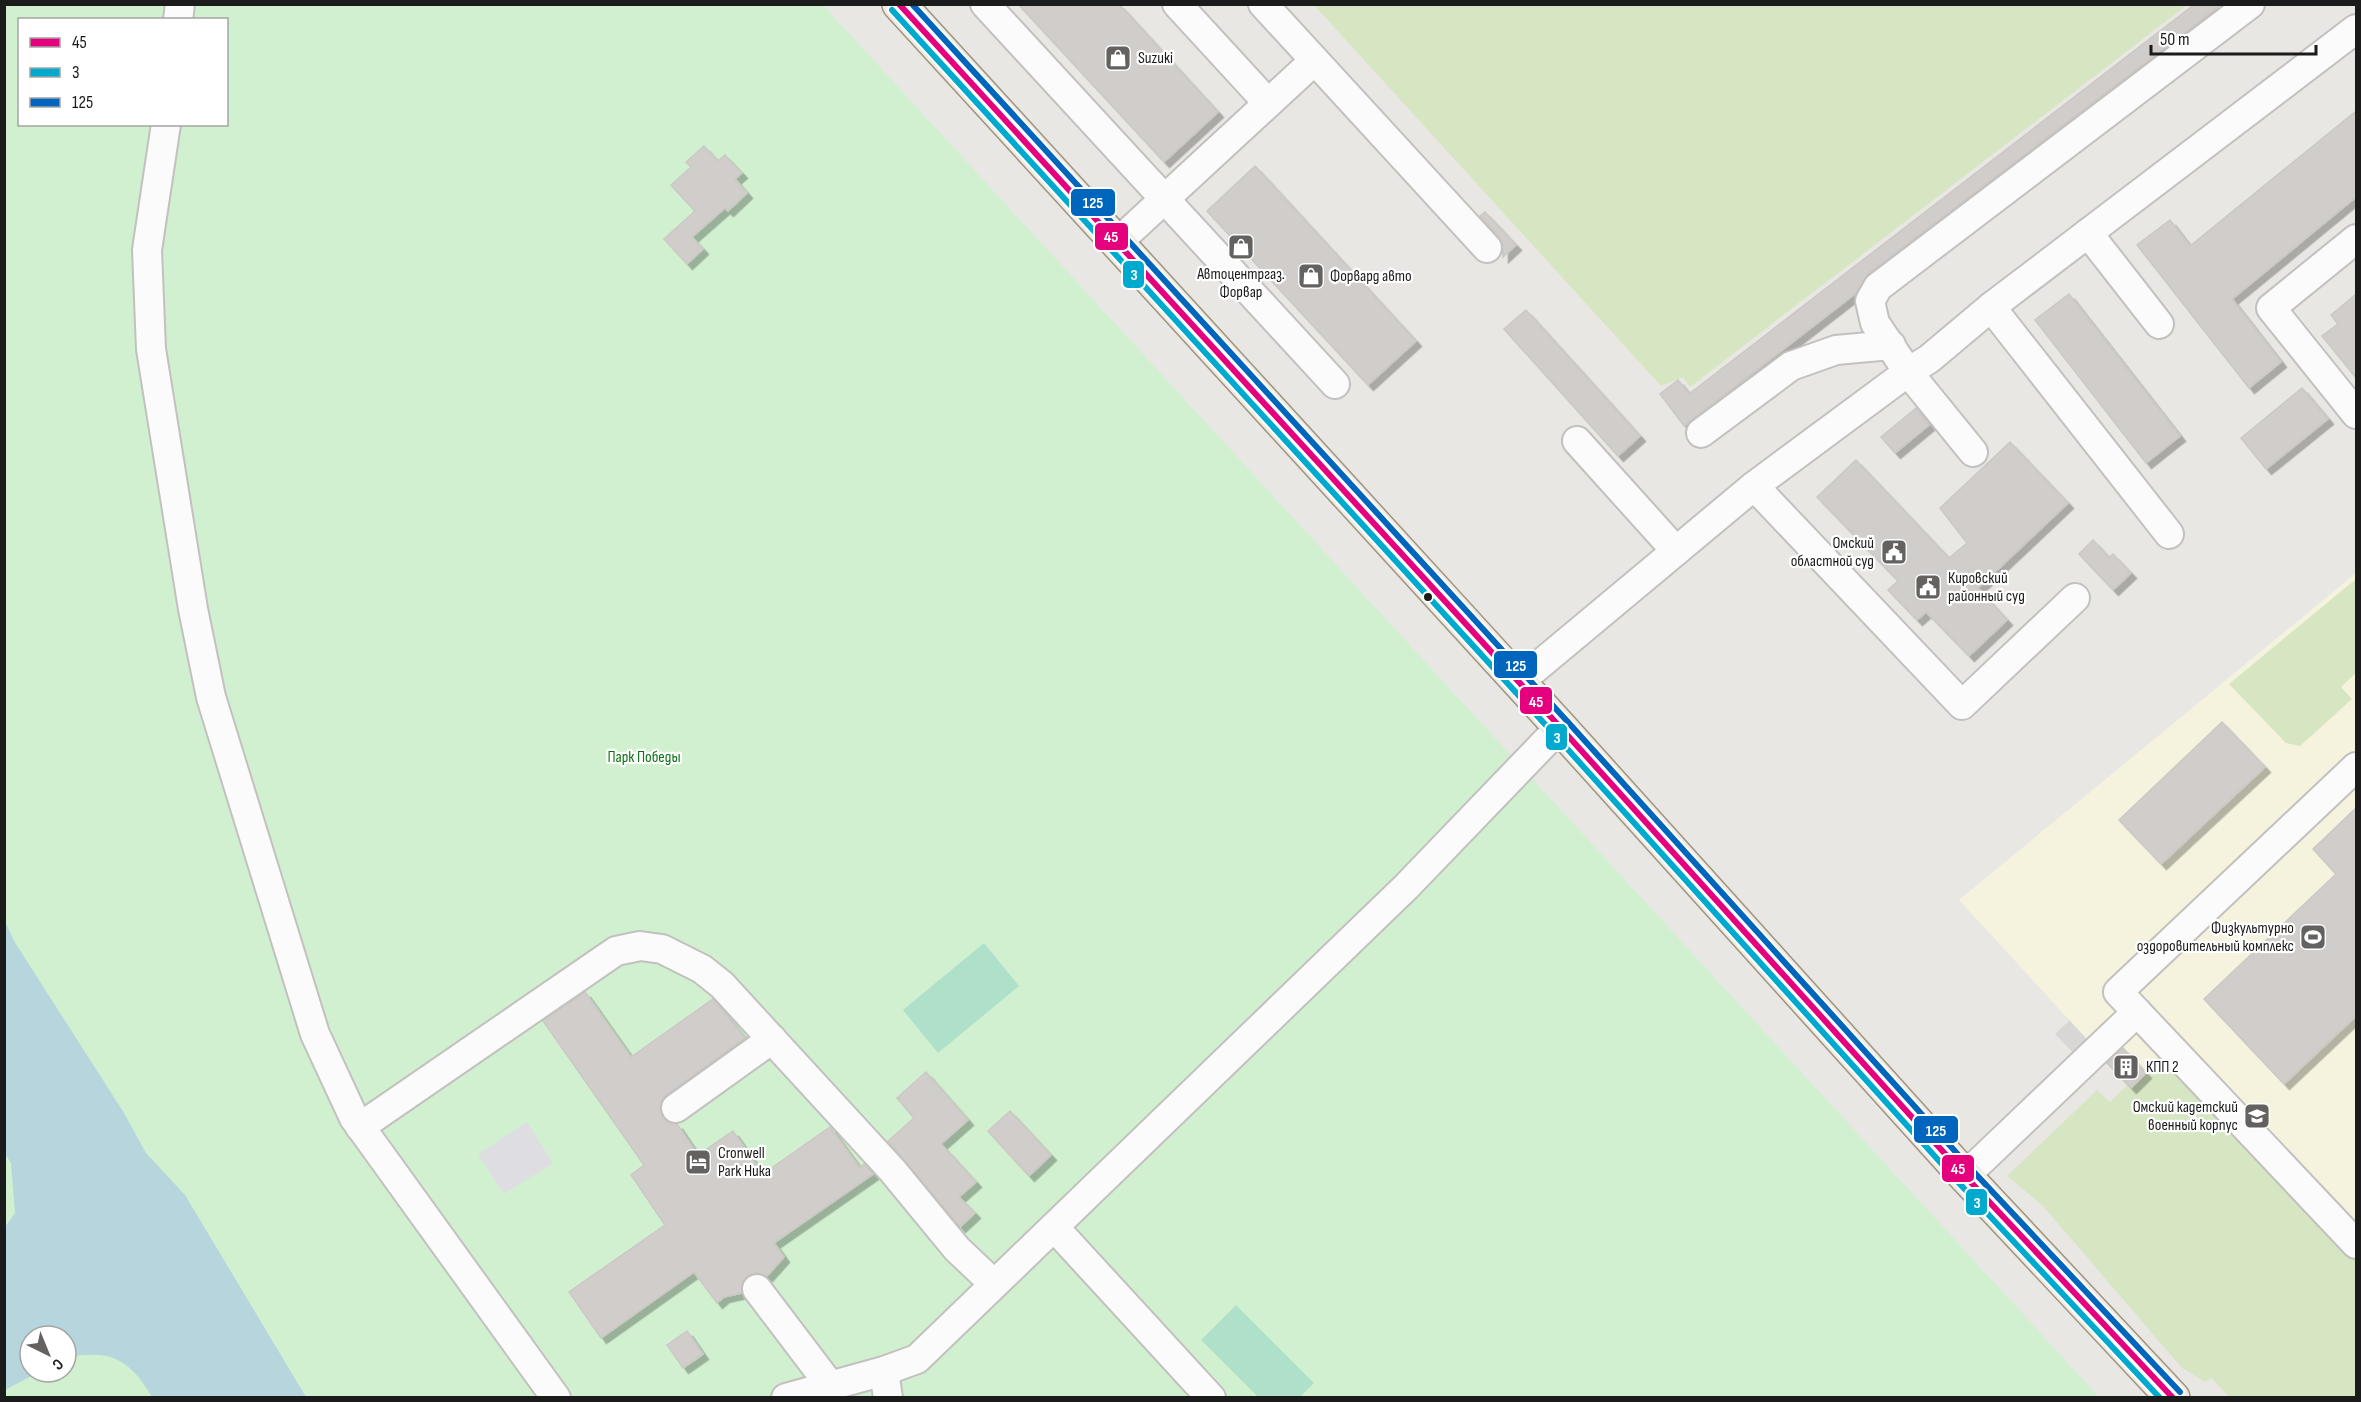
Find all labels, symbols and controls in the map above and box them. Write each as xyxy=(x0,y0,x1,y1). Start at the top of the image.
legend xyxy=(18,18,228,126)
scale bar xyxy=(2151,18,2316,56)
text: 50 m xyxy=(2160,29,2190,50)
text: 45 xyxy=(72,32,87,53)
shop icon: Suzuki xyxy=(1103,43,1133,73)
place label: Suzuki xyxy=(1138,49,1173,68)
text: 3 xyxy=(72,62,80,83)
text: 125 xyxy=(72,92,93,113)
line badge: 125 xyxy=(1070,188,1116,217)
text: 125 xyxy=(1083,194,1103,213)
line badge: 45 xyxy=(1094,222,1129,251)
text: 45 xyxy=(1104,228,1118,247)
shop icon: Автоцентргаз. Форвар xyxy=(1226,232,1256,262)
line badge: 3 xyxy=(1122,260,1145,289)
shop icon: Форвард авто xyxy=(1296,261,1326,291)
place label: Автоцентргаз. Форвар xyxy=(1196,265,1285,302)
text: 3 xyxy=(1130,266,1138,285)
place label: Форвард авто xyxy=(1330,267,1412,286)
place label: Омский областной суд xyxy=(1791,534,1874,571)
public building icon: Омский областной суд xyxy=(1879,537,1909,567)
place label: Кировский районный суд xyxy=(1948,569,2025,606)
public building icon: Кировский районный суд xyxy=(1913,572,1943,602)
unlabelled marker xyxy=(1422,591,1434,603)
line badge: 125 xyxy=(1493,650,1538,679)
text: 125 xyxy=(1506,657,1526,676)
line badge: 45 xyxy=(1519,686,1553,715)
text: 45 xyxy=(1529,693,1543,712)
line badge: 3 xyxy=(1545,723,1568,751)
text: 3 xyxy=(1553,729,1561,748)
park label: Парк Победы xyxy=(607,748,681,767)
place label: Физкультурно оздоровительный комплекс xyxy=(2137,919,2294,956)
sports icon: Физкультурно оздоровительный комплекс xyxy=(2298,922,2328,952)
building icon: КПП 2 xyxy=(2111,1052,2141,1082)
place label: КПП 2 xyxy=(2146,1058,2179,1077)
place label: Омский кадетский военный корпус xyxy=(2133,1098,2238,1135)
school or university icon: Омский кадетский военный корпус xyxy=(2242,1101,2272,1131)
line badge: 125 xyxy=(1913,1115,1959,1144)
text: 125 xyxy=(1926,1122,1946,1141)
place label: Cronwell Park Ника xyxy=(718,1144,771,1181)
hotel icon: Cronwell Park Ника xyxy=(683,1147,713,1177)
line badge: 45 xyxy=(1941,1154,1975,1183)
text: 45 xyxy=(1951,1160,1965,1179)
line badge: 3 xyxy=(1965,1188,1988,1216)
text: 3 xyxy=(1973,1194,1981,1213)
north arrow xyxy=(18,1324,78,1384)
text: С xyxy=(48,1354,67,1374)

